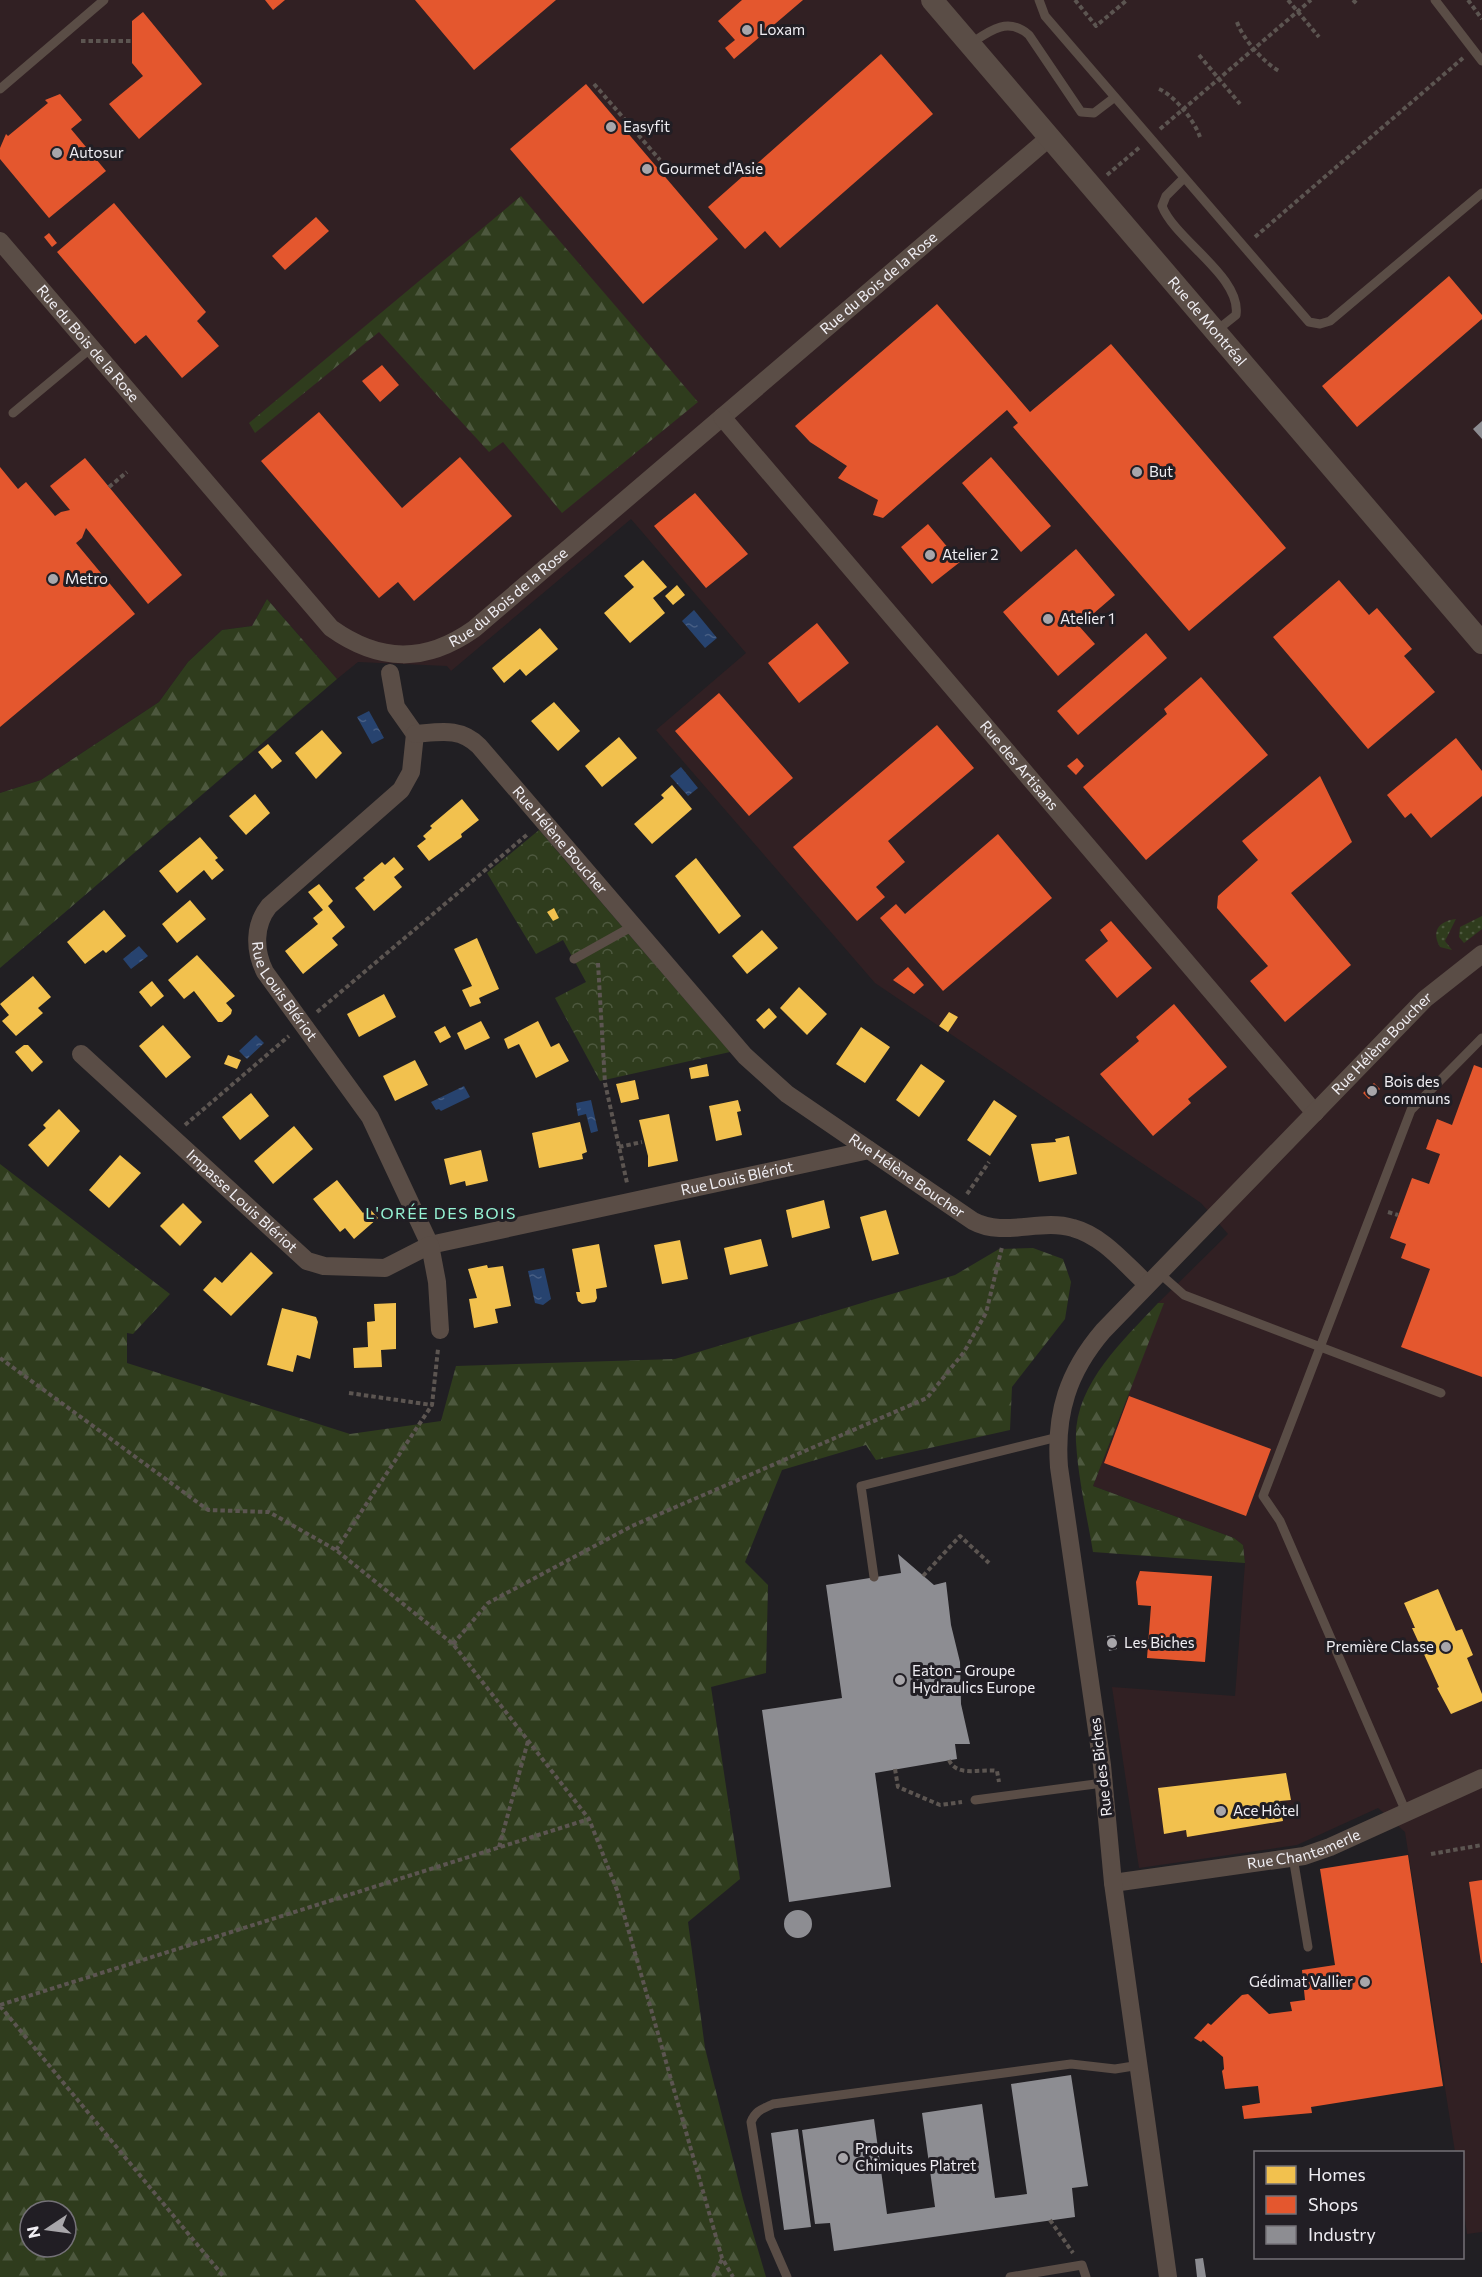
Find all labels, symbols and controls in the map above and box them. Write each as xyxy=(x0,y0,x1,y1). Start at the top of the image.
place label: Loxam xyxy=(759,20,805,38)
marker: Loxam xyxy=(740,23,754,37)
place label: Easyfit xyxy=(623,117,670,135)
marker: Easyfit xyxy=(604,120,618,134)
place label: Autosur xyxy=(69,143,124,161)
marker: Autosur xyxy=(50,146,64,160)
place label: Gourmet d'Asie xyxy=(659,159,763,177)
marker: Gourmet d'Asie xyxy=(640,162,654,176)
street label: Rue du Bois de la Rose xyxy=(816,227,940,338)
street label: Rue de Montréal xyxy=(1164,272,1251,369)
street label: Rue du Bois de la Rose xyxy=(33,281,144,405)
place label: But xyxy=(1149,462,1173,480)
marker: But xyxy=(1130,465,1144,479)
street label: Rue du Bois de la Rose xyxy=(445,543,571,650)
place label: Atelier 2 xyxy=(942,545,998,563)
marker: Atelier 2 xyxy=(923,548,937,562)
place label: Metro xyxy=(65,569,108,587)
marker: Metro xyxy=(46,572,60,586)
place label: Atelier 1 xyxy=(1060,609,1115,627)
marker: Atelier 1 xyxy=(1041,612,1055,626)
street label: Rue des Artisans xyxy=(977,717,1063,814)
street label: Rue Hélène Boucher xyxy=(509,782,612,897)
street label: Rue Louis Blériot xyxy=(249,940,322,1044)
street label: Rue Hélène Boucher xyxy=(1327,987,1435,1098)
place label: Bois des communs xyxy=(1384,1072,1451,1107)
marker: Bois des communs xyxy=(1365,1084,1379,1098)
street label: Rue Hélène Boucher xyxy=(846,1129,969,1221)
street label: Impasse Louis Blériot xyxy=(183,1145,302,1256)
street label: Rue Louis Blériot xyxy=(679,1157,795,1199)
district label: L'ORÉE DES BOIS xyxy=(365,1203,517,1222)
place label: Les Biches xyxy=(1124,1633,1195,1651)
marker: Les Biches xyxy=(1105,1636,1119,1650)
place label: Première Classe xyxy=(1326,1637,1434,1655)
marker: Première Classe xyxy=(1439,1640,1453,1654)
place label: Eaton - Groupe Hydraulics Europe xyxy=(912,1661,1035,1696)
marker: Eaton - Groupe Hydraulics Europe xyxy=(893,1673,907,1687)
street label: Rue des Biches xyxy=(1085,1716,1115,1818)
place label: Ace Hôtel xyxy=(1233,1801,1299,1819)
marker: Ace Hôtel xyxy=(1214,1804,1228,1818)
street label: Rue Chantemerle xyxy=(1246,1825,1363,1872)
place label: Gédimat Vallier xyxy=(1249,1972,1353,1990)
marker: Gédimat Vallier xyxy=(1358,1975,1372,1989)
place label: Produits Chimiques Platret xyxy=(855,2139,976,2174)
marker: Produits Chimiques Platret xyxy=(836,2151,850,2165)
legend xyxy=(1254,2151,1464,2259)
text: Homes xyxy=(1308,2163,1366,2185)
text: Shops xyxy=(1308,2193,1358,2215)
north arrow xyxy=(18,2199,78,2259)
text: Industry xyxy=(1308,2223,1376,2245)
text: N xyxy=(22,2225,44,2240)

